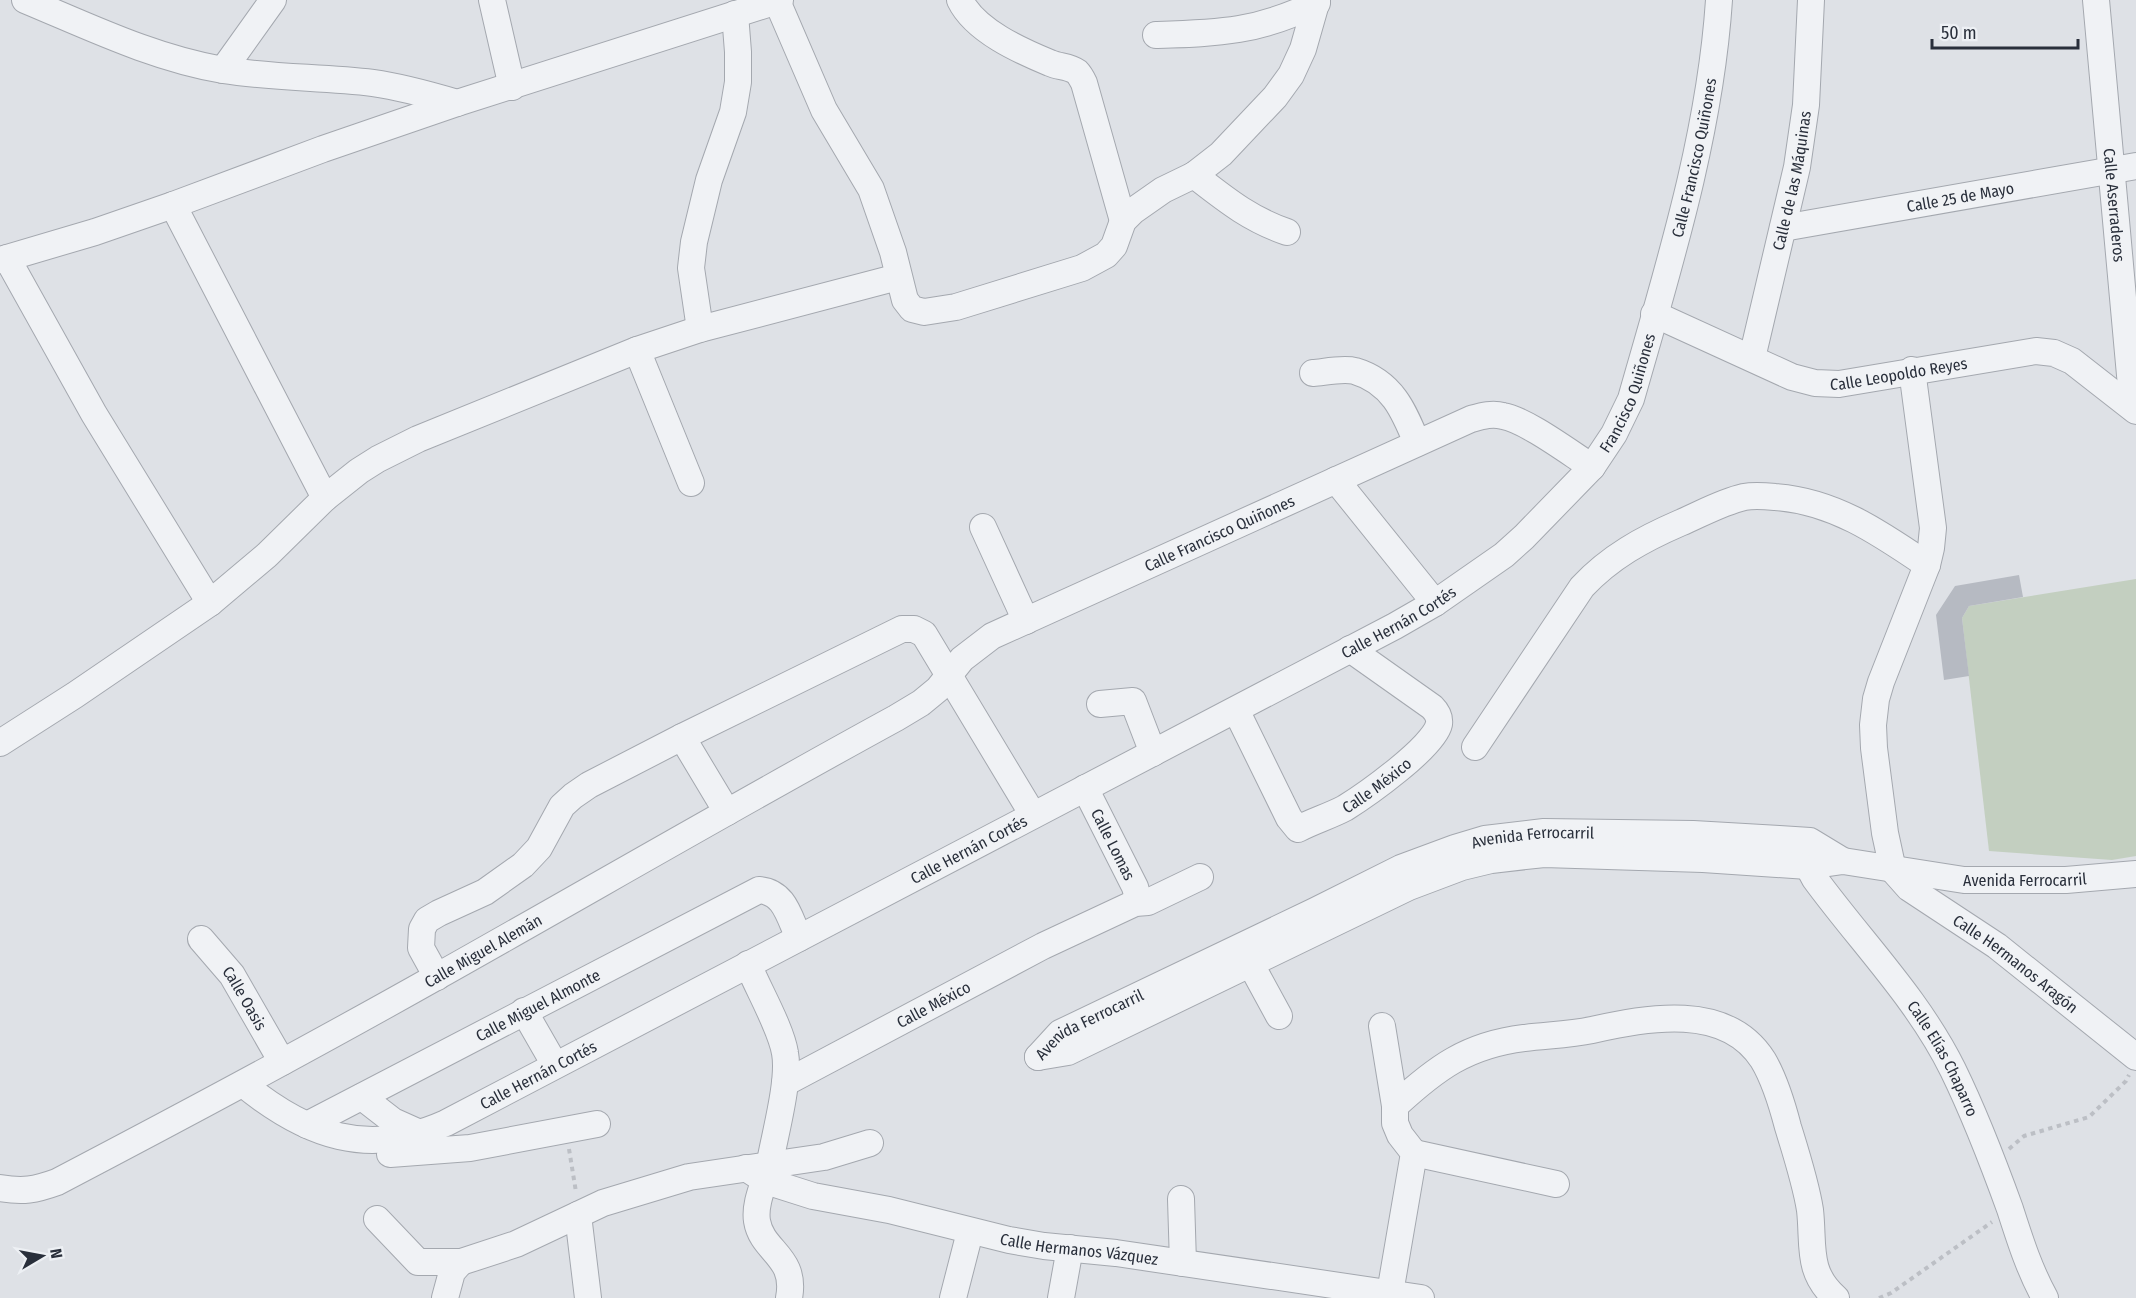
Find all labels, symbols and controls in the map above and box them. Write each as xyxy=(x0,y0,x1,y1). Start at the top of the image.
scale bar xyxy=(1932,12,2078,50)
text: 50 m xyxy=(1941,22,1977,44)
street label: Calle Francisco Quiñones xyxy=(1667,77,1720,239)
street label: Calle de las Máquinas xyxy=(1768,109,1815,252)
street label: Calle Aserraderos xyxy=(2100,147,2129,263)
street label: Calle 25 de Mayo xyxy=(1905,178,2015,216)
street label: Francisco Quiñones xyxy=(1595,331,1659,456)
street label: Calle Leopoldo Reyes xyxy=(1830,353,1969,394)
street label: Calle Francisco Quiñones xyxy=(1141,491,1297,575)
street label: Calle Hernán Cortés xyxy=(1338,582,1460,662)
street label: Calle México xyxy=(1339,753,1415,817)
street label: Calle Lomas xyxy=(1087,805,1139,883)
street label: Calle Hernán Cortés xyxy=(907,811,1030,888)
street label: Avenida Ferrocarril xyxy=(1469,822,1594,852)
street label: Avenida Ferrocarril xyxy=(1963,869,2087,890)
street label: Calle Miguel Alemán xyxy=(421,910,545,991)
street label: Calle Hermanos Aragón xyxy=(1950,910,2082,1017)
street label: Calle Oasis xyxy=(219,962,271,1034)
street label: Calle Miguel Almonte xyxy=(472,965,603,1045)
street label: Calle México xyxy=(893,977,974,1032)
street label: Avenida Ferrocarril xyxy=(1031,985,1146,1063)
street label: Calle Elías Chaparro xyxy=(1904,997,1982,1119)
street label: Calle Hernán Cortés xyxy=(477,1036,600,1113)
north arrow xyxy=(12,1226,72,1286)
street label: Calle Hermanos Vázquez xyxy=(998,1229,1160,1269)
text: N xyxy=(46,1247,66,1260)

